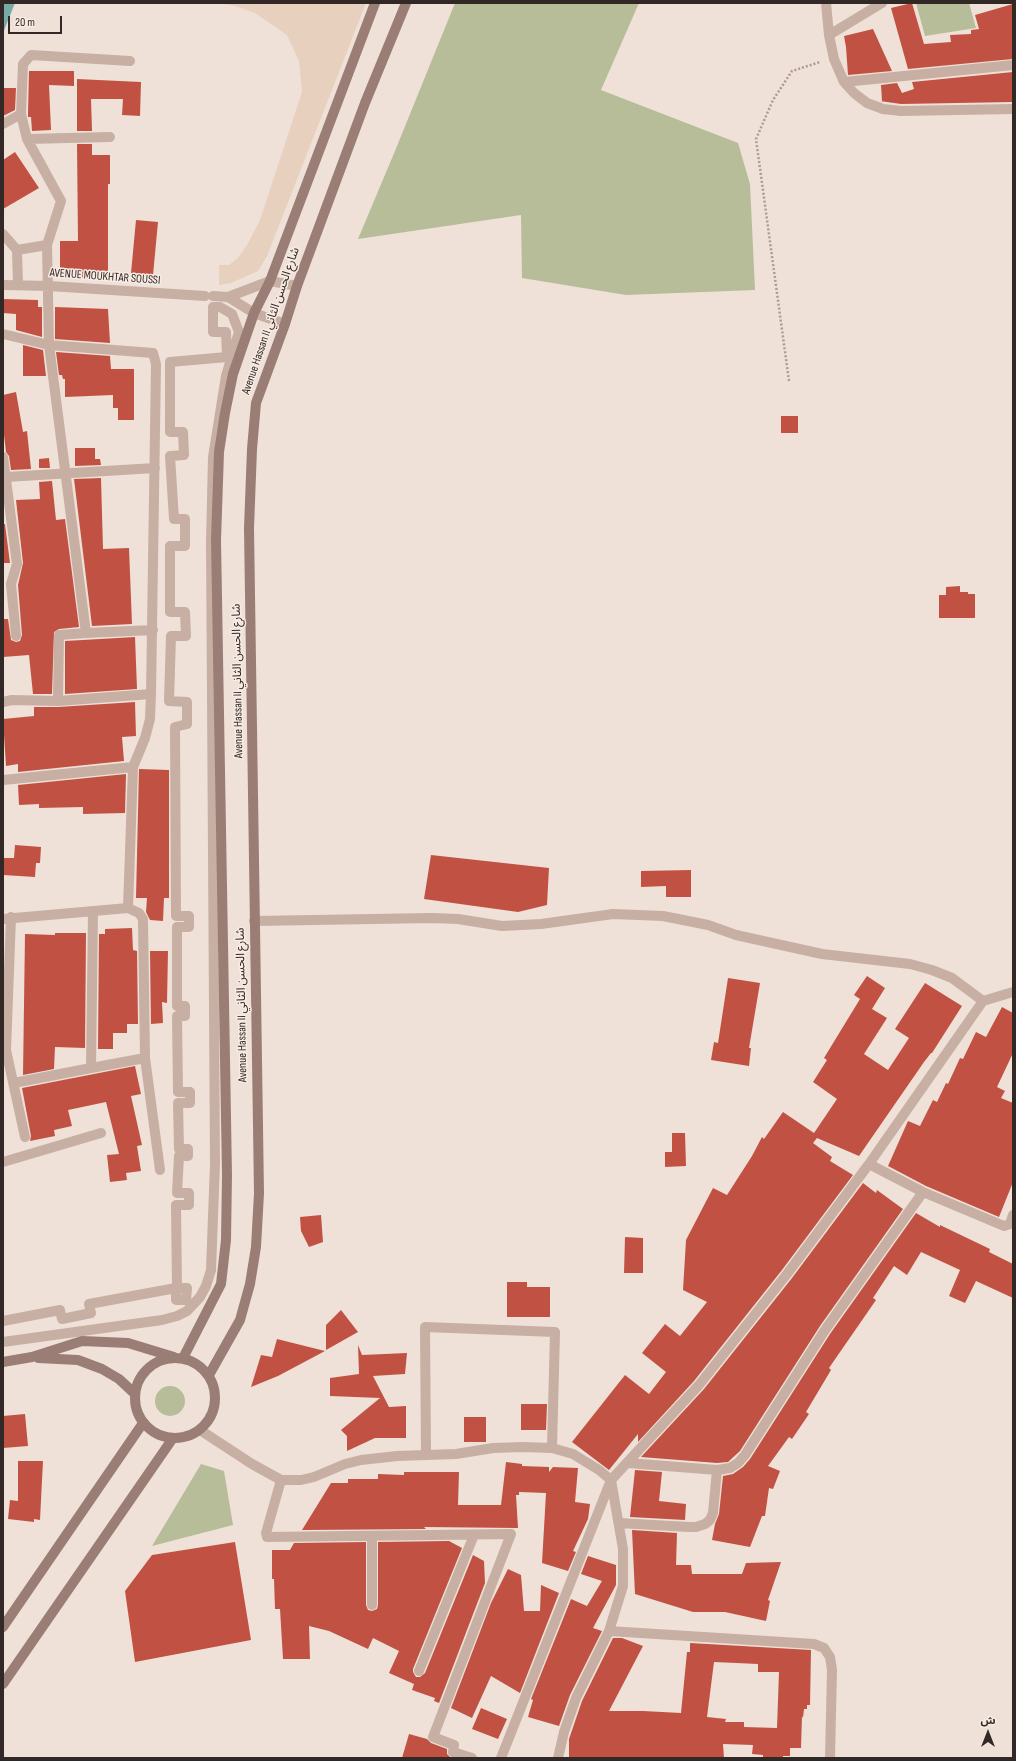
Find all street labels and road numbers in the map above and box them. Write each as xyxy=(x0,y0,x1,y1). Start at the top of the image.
street label: Avenue Hassan II شارع الحسن الثاني xyxy=(239,246,303,396)
street label: AVENUE MOUKHTAR SOUSSI xyxy=(49,266,161,288)
street label: Avenue Hassan II شارع الحسن الثاني xyxy=(229,604,247,758)
street label: Avenue Hassan II شارع الحسن الثاني xyxy=(233,928,251,1082)

